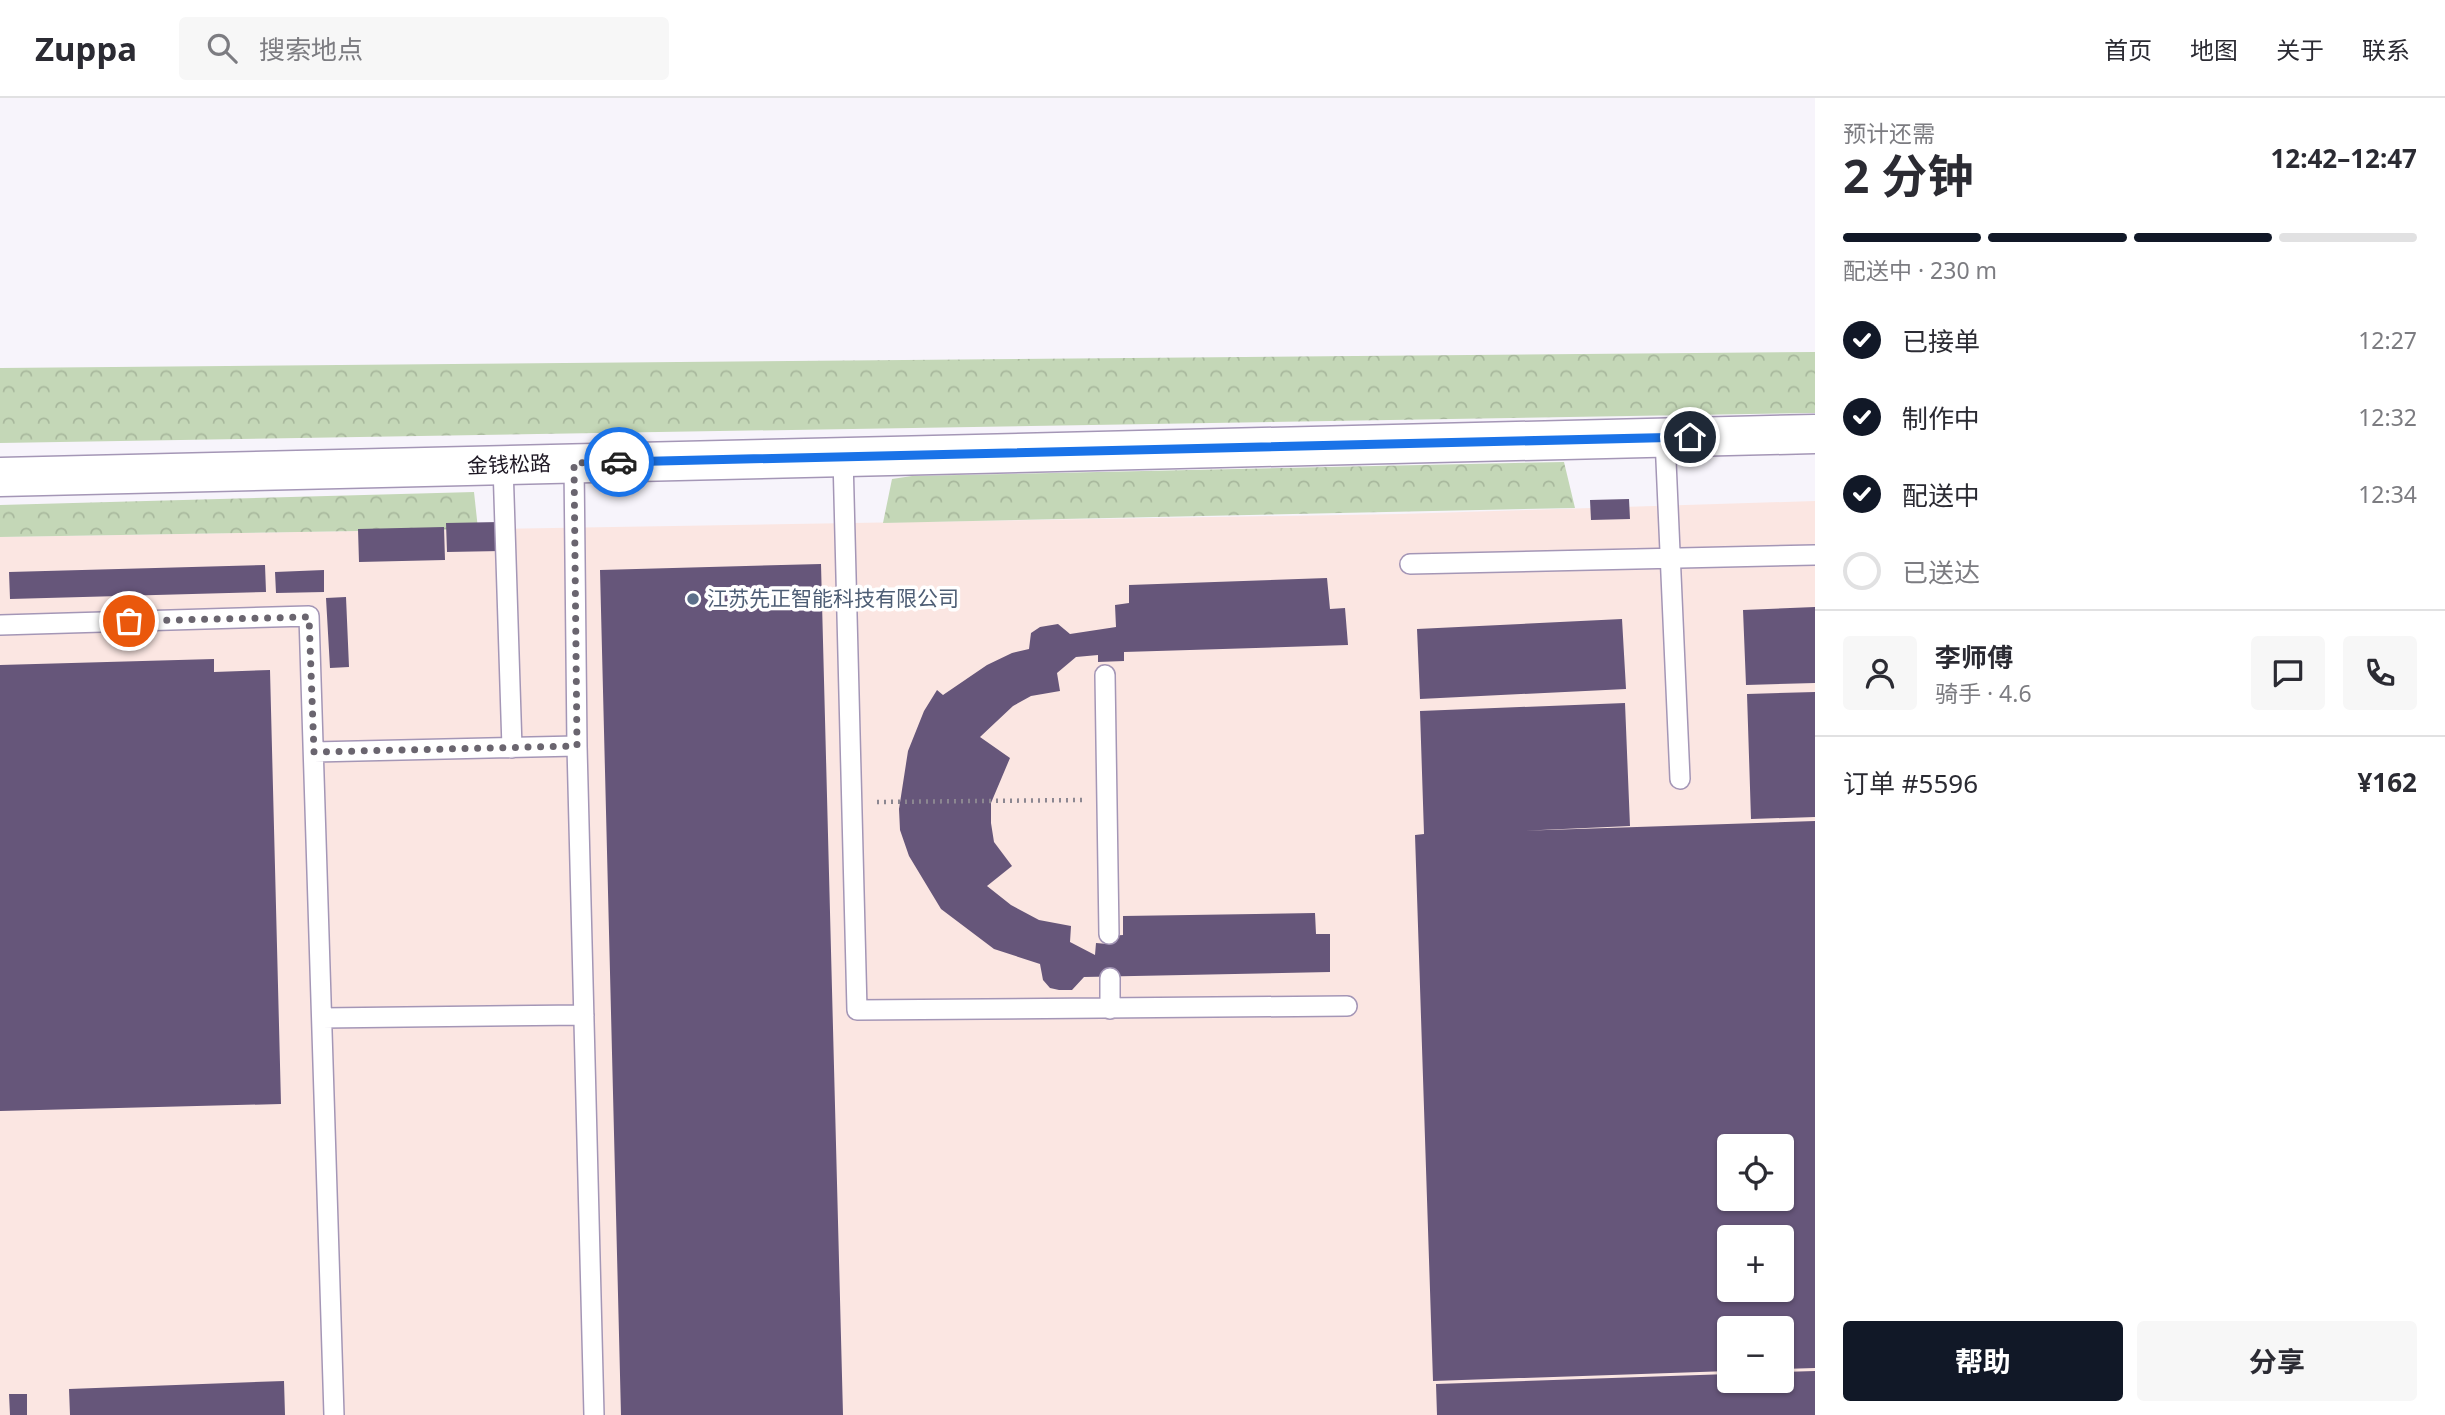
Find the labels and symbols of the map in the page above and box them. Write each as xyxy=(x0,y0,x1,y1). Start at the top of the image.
pin xyxy=(1660,407,1720,467)
courier xyxy=(584,427,654,497)
street label: 金钱松路 xyxy=(467,449,551,479)
place label: 江苏先正智能科技有限公司 xyxy=(707,584,959,612)
pin xyxy=(99,591,159,651)
marker: 江苏先正智能科技有限公司 xyxy=(685,591,701,607)

